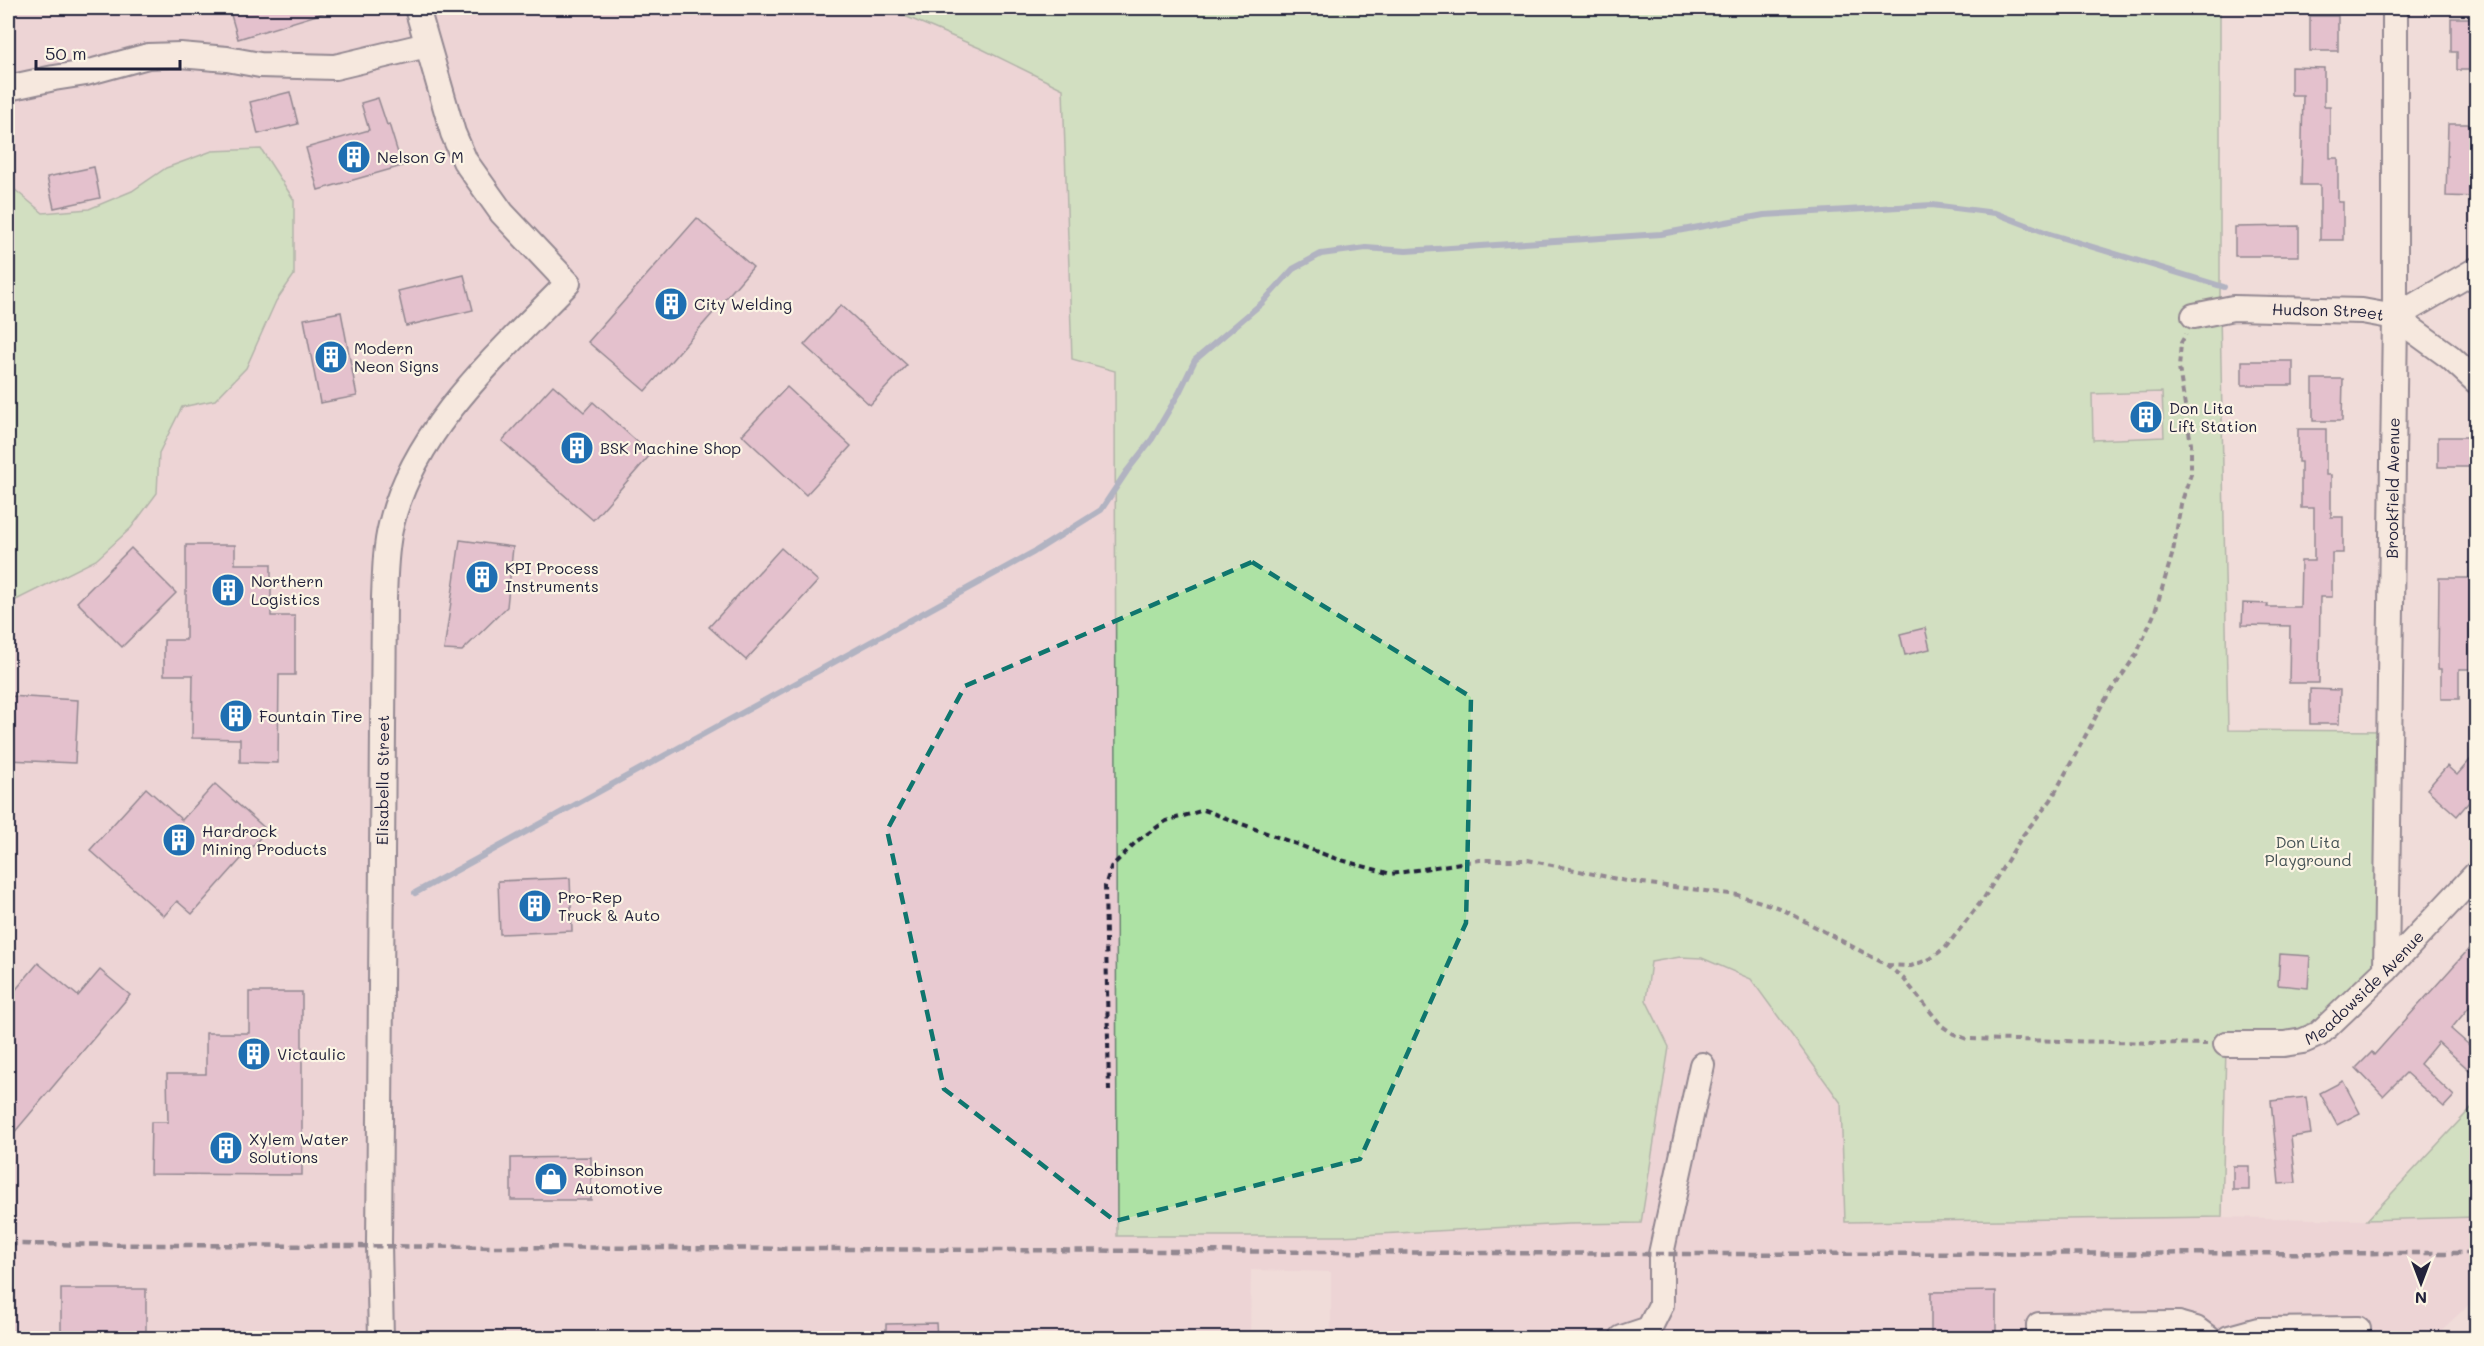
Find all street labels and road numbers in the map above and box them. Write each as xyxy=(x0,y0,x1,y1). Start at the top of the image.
street label: Hudson Street xyxy=(2272,298,2386,325)
street label: Brookfield Avenue xyxy=(2381,417,2404,559)
street label: Elisabella Street xyxy=(371,715,393,845)
street label: Meadowside Avenue xyxy=(2301,926,2428,1049)

